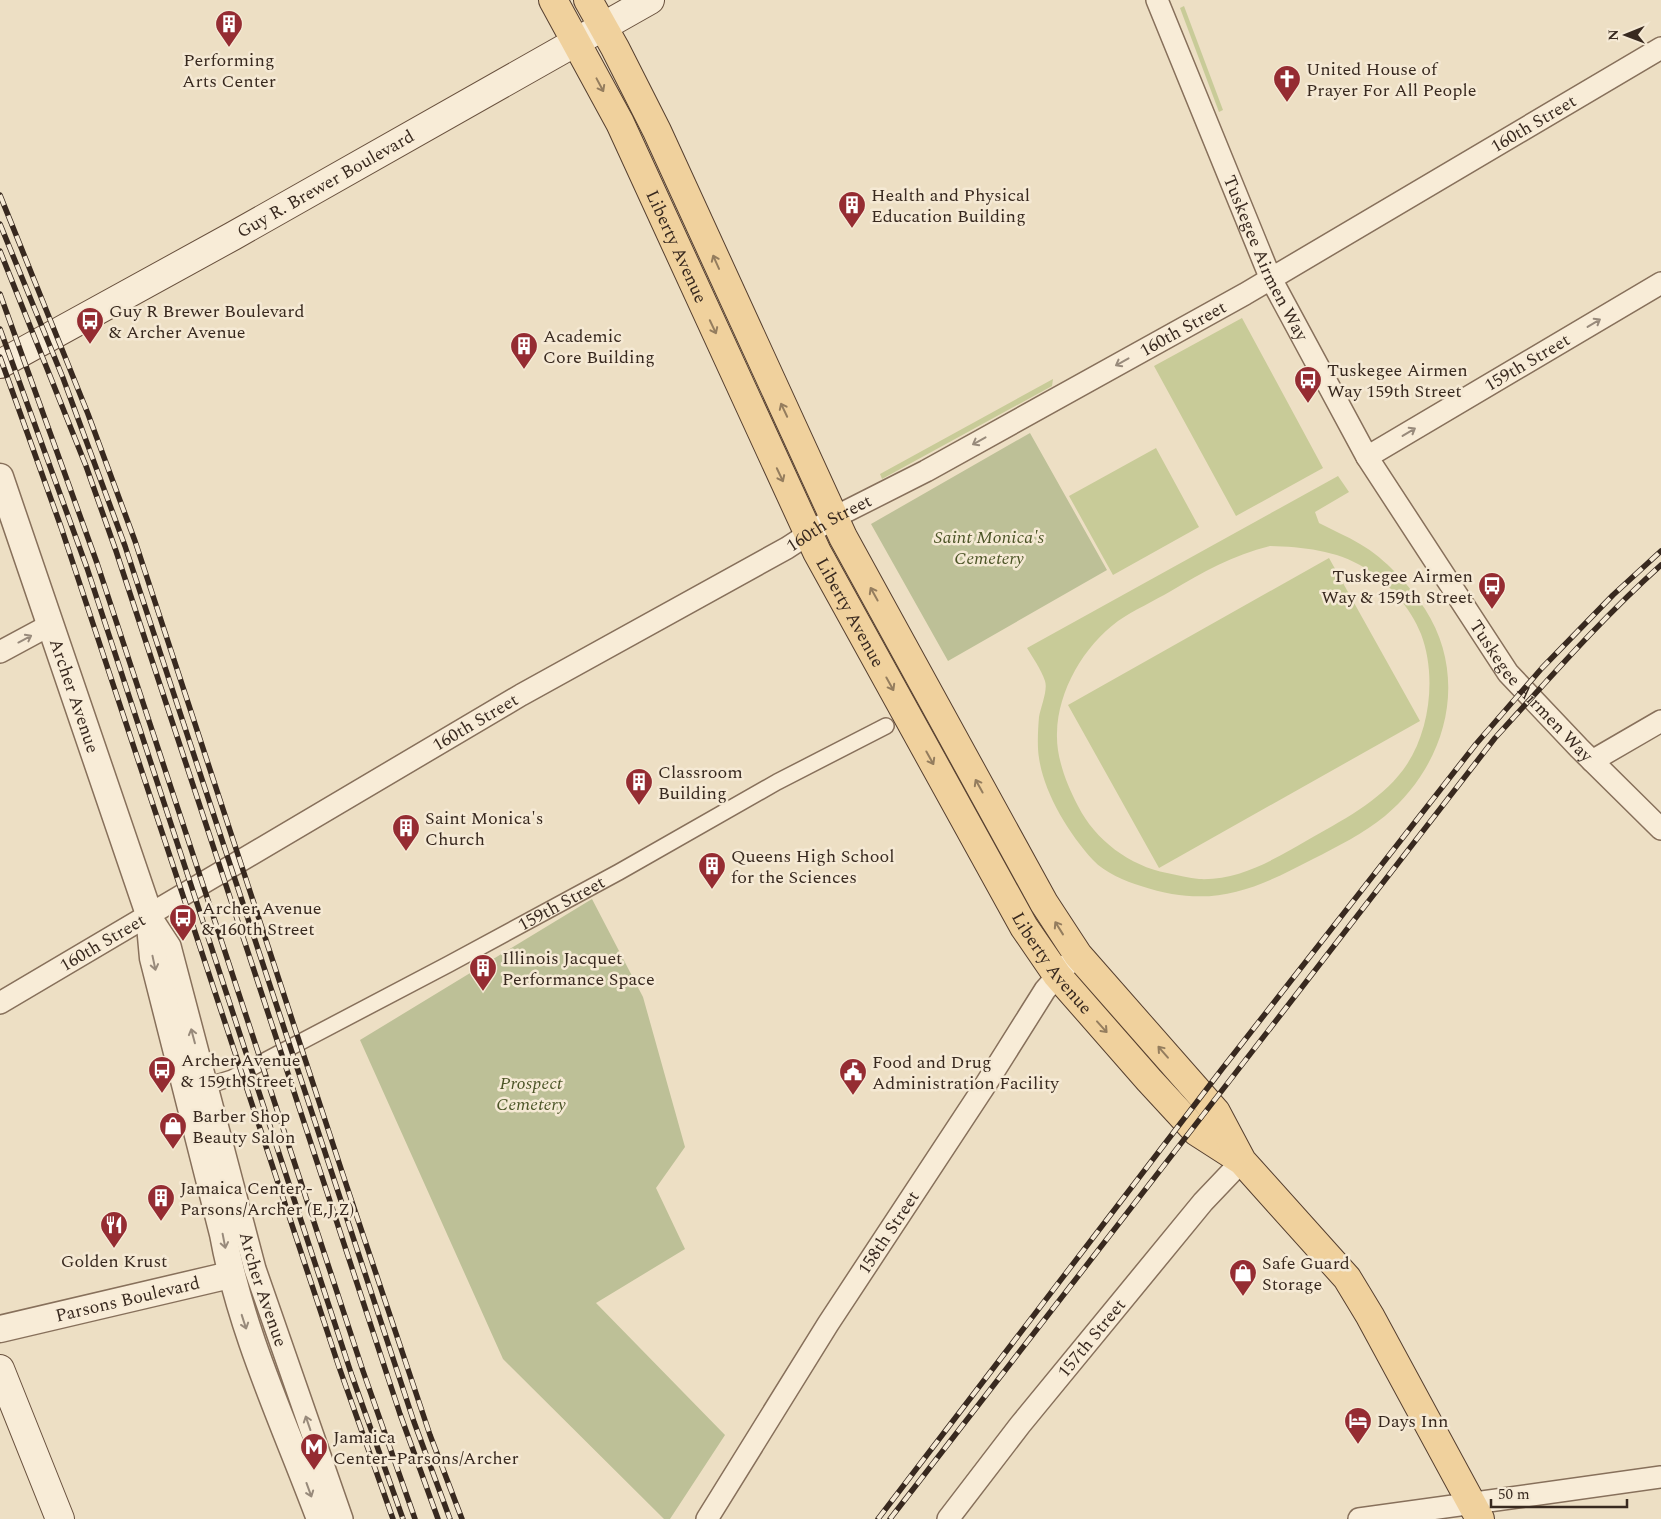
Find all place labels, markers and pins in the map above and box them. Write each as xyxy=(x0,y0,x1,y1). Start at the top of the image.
building icon: Performing Arts Center xyxy=(214,9,244,48)
place label: Performing Arts Center xyxy=(182,47,276,95)
place label: United House of Prayer For All People xyxy=(1306,56,1476,104)
church icon: United House of Prayer For All People xyxy=(1272,64,1302,103)
place label: Health and Physical Education Building xyxy=(871,182,1030,230)
building icon: Health and Physical Education Building xyxy=(837,190,867,229)
place label: Guy R Brewer Boulevard & Archer Avenue xyxy=(109,298,305,346)
bus stop icon: Guy R Brewer Boulevard & Archer Avenue xyxy=(75,306,105,345)
place label: Academic Core Building xyxy=(543,323,655,371)
building icon: Academic Core Building xyxy=(509,331,539,370)
place label: Tuskegee Airmen Way 159th Street xyxy=(1327,357,1468,405)
bus stop icon: Tuskegee Airmen Way 159th Street xyxy=(1293,365,1323,404)
place label: Tuskegee Airmen Way & 159th Street xyxy=(1321,563,1473,611)
bus stop icon: Tuskegee Airmen Way & 159th Street xyxy=(1477,571,1507,610)
place label: Classroom Building xyxy=(658,759,743,807)
building icon: Classroom Building xyxy=(624,767,654,806)
place label: Saint Monica's Church xyxy=(425,805,543,853)
building icon: Saint Monica's Church xyxy=(391,813,421,852)
place label: Queens High School for the Sciences xyxy=(731,843,894,891)
building icon: Queens High School for the Sciences xyxy=(697,851,727,890)
place label: Archer Avenue & 160th Street xyxy=(202,895,322,943)
bus stop icon: Archer Avenue & 160th Street xyxy=(168,903,198,942)
place label: Illinois Jacquet Performance Space xyxy=(502,945,655,993)
building icon: Illinois Jacquet Performance Space xyxy=(468,953,498,992)
place label: Archer Avenue & 159th Street xyxy=(181,1047,301,1095)
place label: Food and Drug Administration Facility xyxy=(872,1049,1060,1097)
bus stop icon: Archer Avenue & 159th Street xyxy=(147,1055,177,1094)
public building icon: Food and Drug Administration Facility xyxy=(838,1057,868,1096)
place label: Barber Shop Beauty Salon xyxy=(192,1103,295,1151)
shop icon: Barber Shop Beauty Salon xyxy=(158,1111,188,1150)
place label: Jamaica Center - Parsons/Archer (E,J,Z) xyxy=(180,1175,354,1223)
building icon: Jamaica Center - Parsons/Archer (E,J,Z) xyxy=(146,1183,176,1222)
restaurant icon: Golden Krust xyxy=(99,1210,129,1249)
place label: Golden Krust xyxy=(61,1248,167,1275)
place label: Safe Guard Storage xyxy=(1262,1250,1350,1298)
shop icon: Safe Guard Storage xyxy=(1228,1258,1258,1297)
hotel icon: Days Inn xyxy=(1343,1406,1373,1445)
place label: Days Inn xyxy=(1377,1408,1449,1435)
place label: Jamaica Center–Parsons/Archer xyxy=(333,1424,519,1472)
metro station icon: Jamaica Center–Parsons/Archer xyxy=(299,1432,329,1471)

